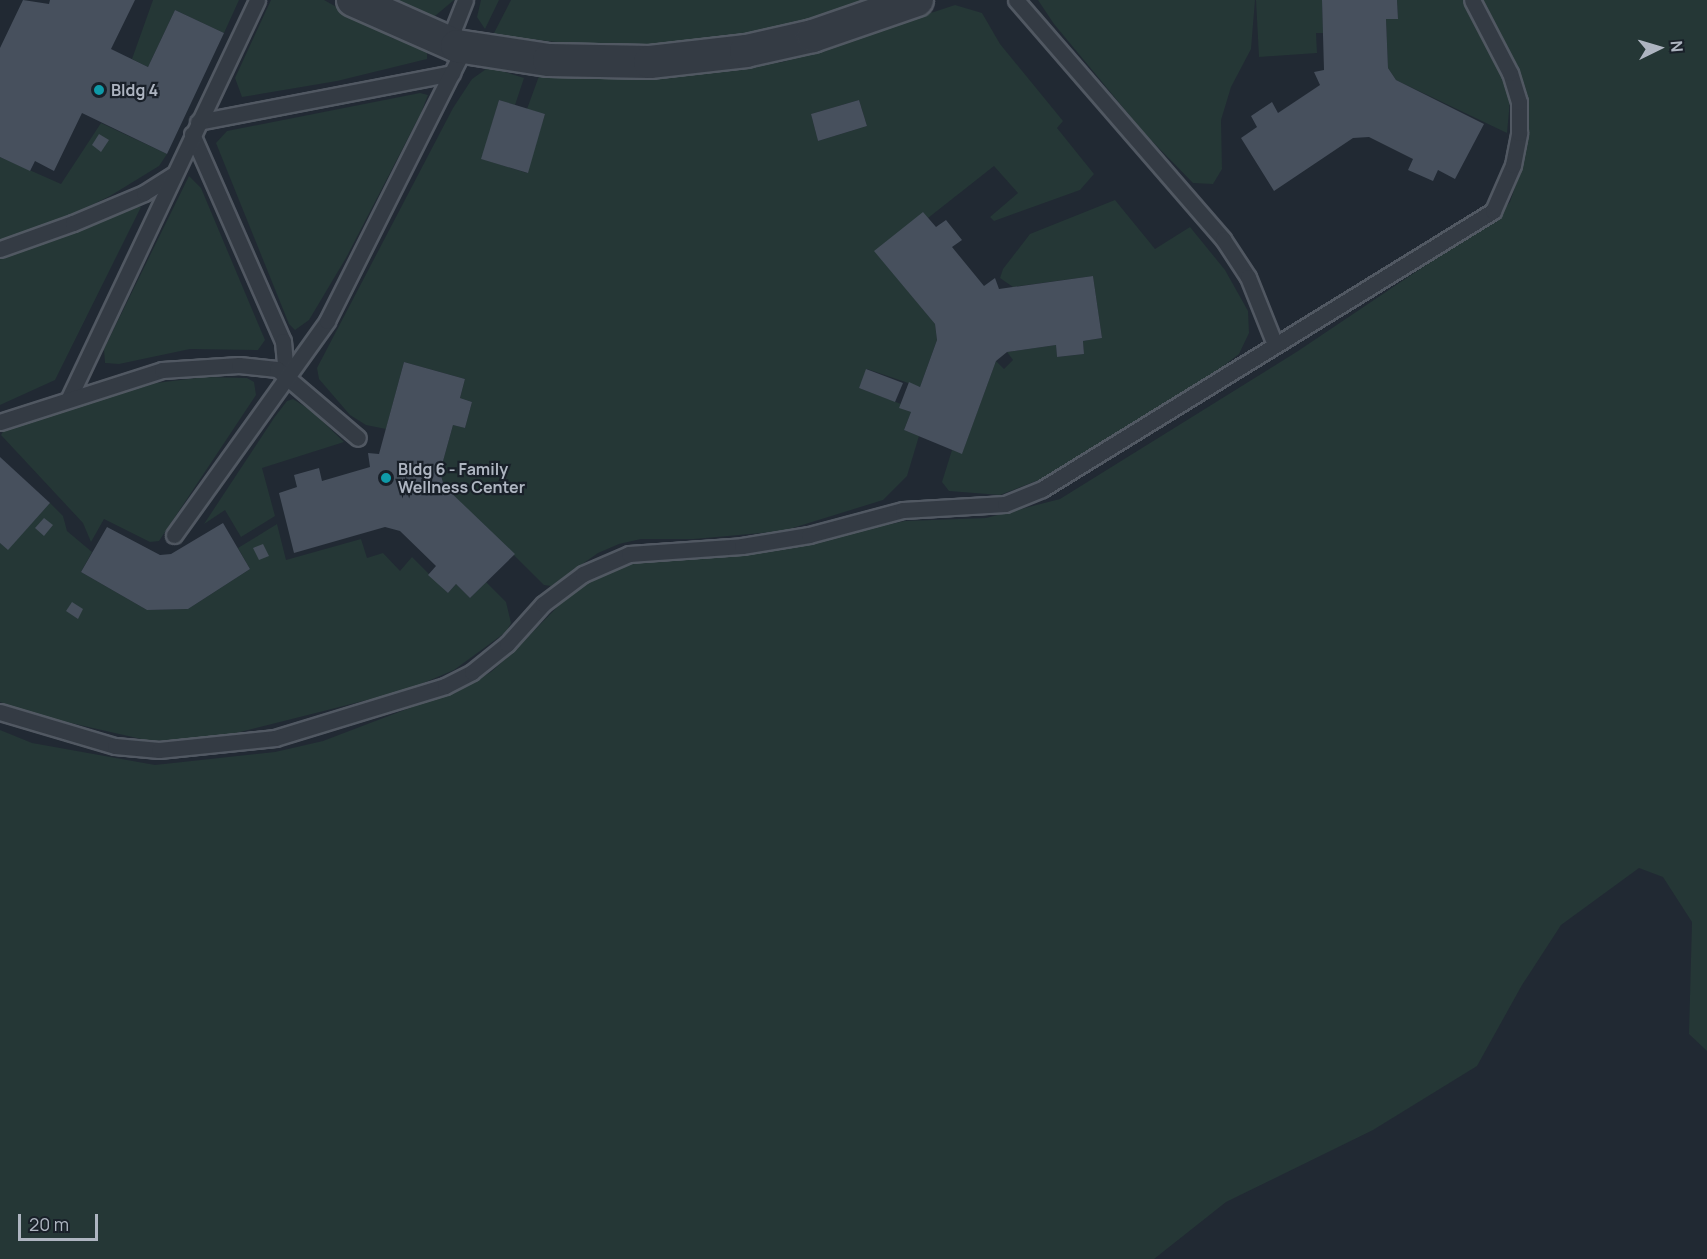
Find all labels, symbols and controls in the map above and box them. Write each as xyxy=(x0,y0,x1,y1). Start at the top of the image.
north arrow xyxy=(1629,18,1689,78)
text: N xyxy=(1665,40,1688,53)
place label: Bldg 4 xyxy=(111,80,158,100)
marker: Bldg 4 xyxy=(92,83,106,97)
place label: Bldg 6 - Family Wellness Center xyxy=(398,459,525,497)
marker: Bldg 6 - Family Wellness Center xyxy=(379,471,393,485)
scale bar xyxy=(21,1202,100,1240)
text: 20 m xyxy=(29,1212,69,1236)

